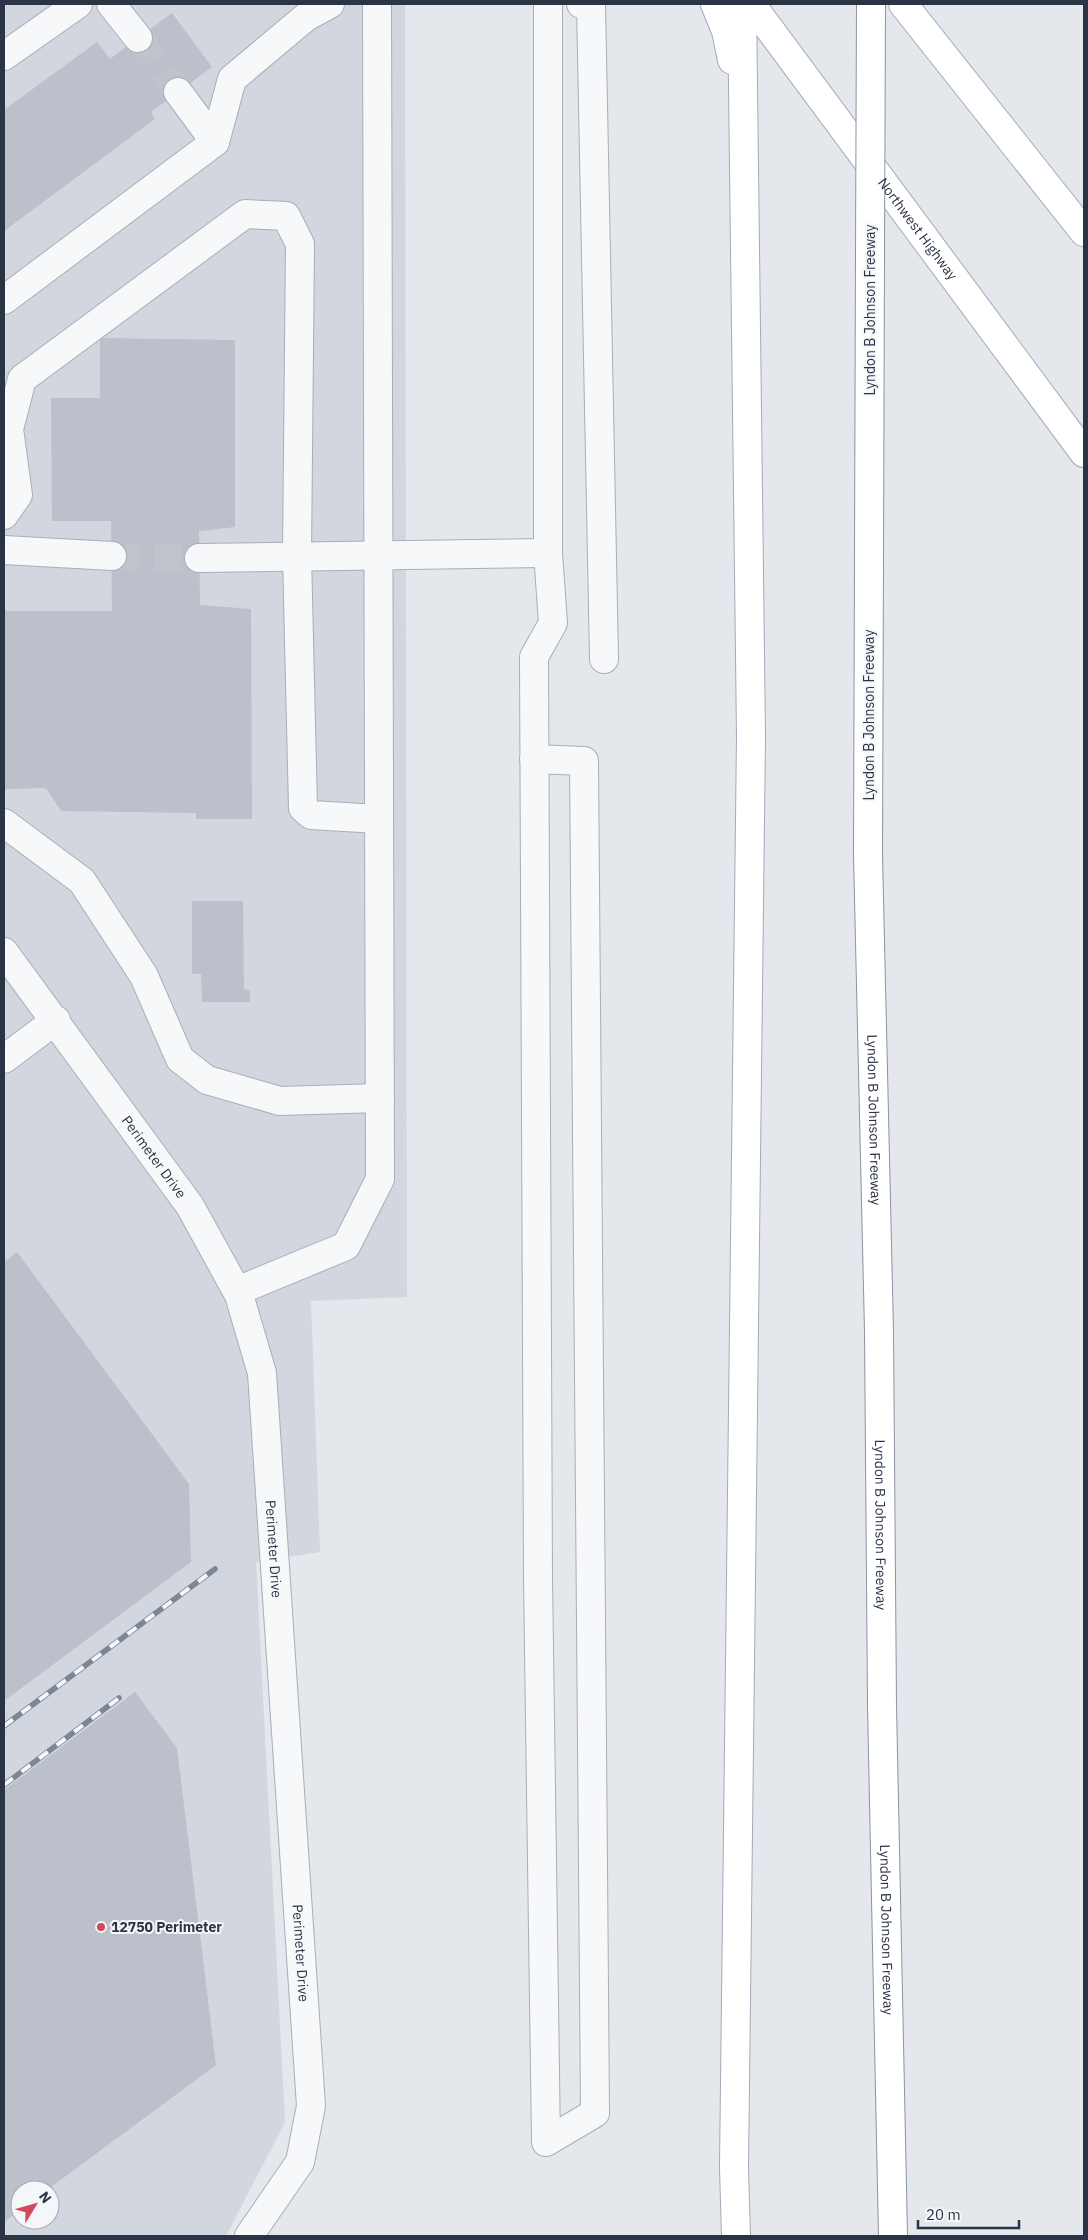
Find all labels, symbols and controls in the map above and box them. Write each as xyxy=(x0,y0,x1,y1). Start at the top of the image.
street label: Northwest Highway xyxy=(874,174,962,284)
street label: Lyndon B Johnson Freeway xyxy=(861,225,879,395)
street label: Lyndon B Johnson Freeway xyxy=(860,630,878,800)
street label: Lyndon B Johnson Freeway xyxy=(863,1034,885,1206)
street label: Perimeter Drive xyxy=(118,1112,190,1202)
street label: Lyndon B Johnson Freeway xyxy=(871,1439,890,1610)
street label: Perimeter Drive xyxy=(262,1499,286,1599)
street label: Lyndon B Johnson Freeway xyxy=(876,1844,897,2015)
street label: Perimeter Drive xyxy=(289,1903,313,2003)
place label: 12750 Perimeter xyxy=(111,1918,222,1936)
marker: 12750 Perimeter xyxy=(95,1921,107,1933)
north arrow xyxy=(10,2180,60,2230)
text: N xyxy=(35,2188,56,2207)
scale bar xyxy=(918,2198,1019,2230)
text: 20 m xyxy=(926,2205,961,2224)

